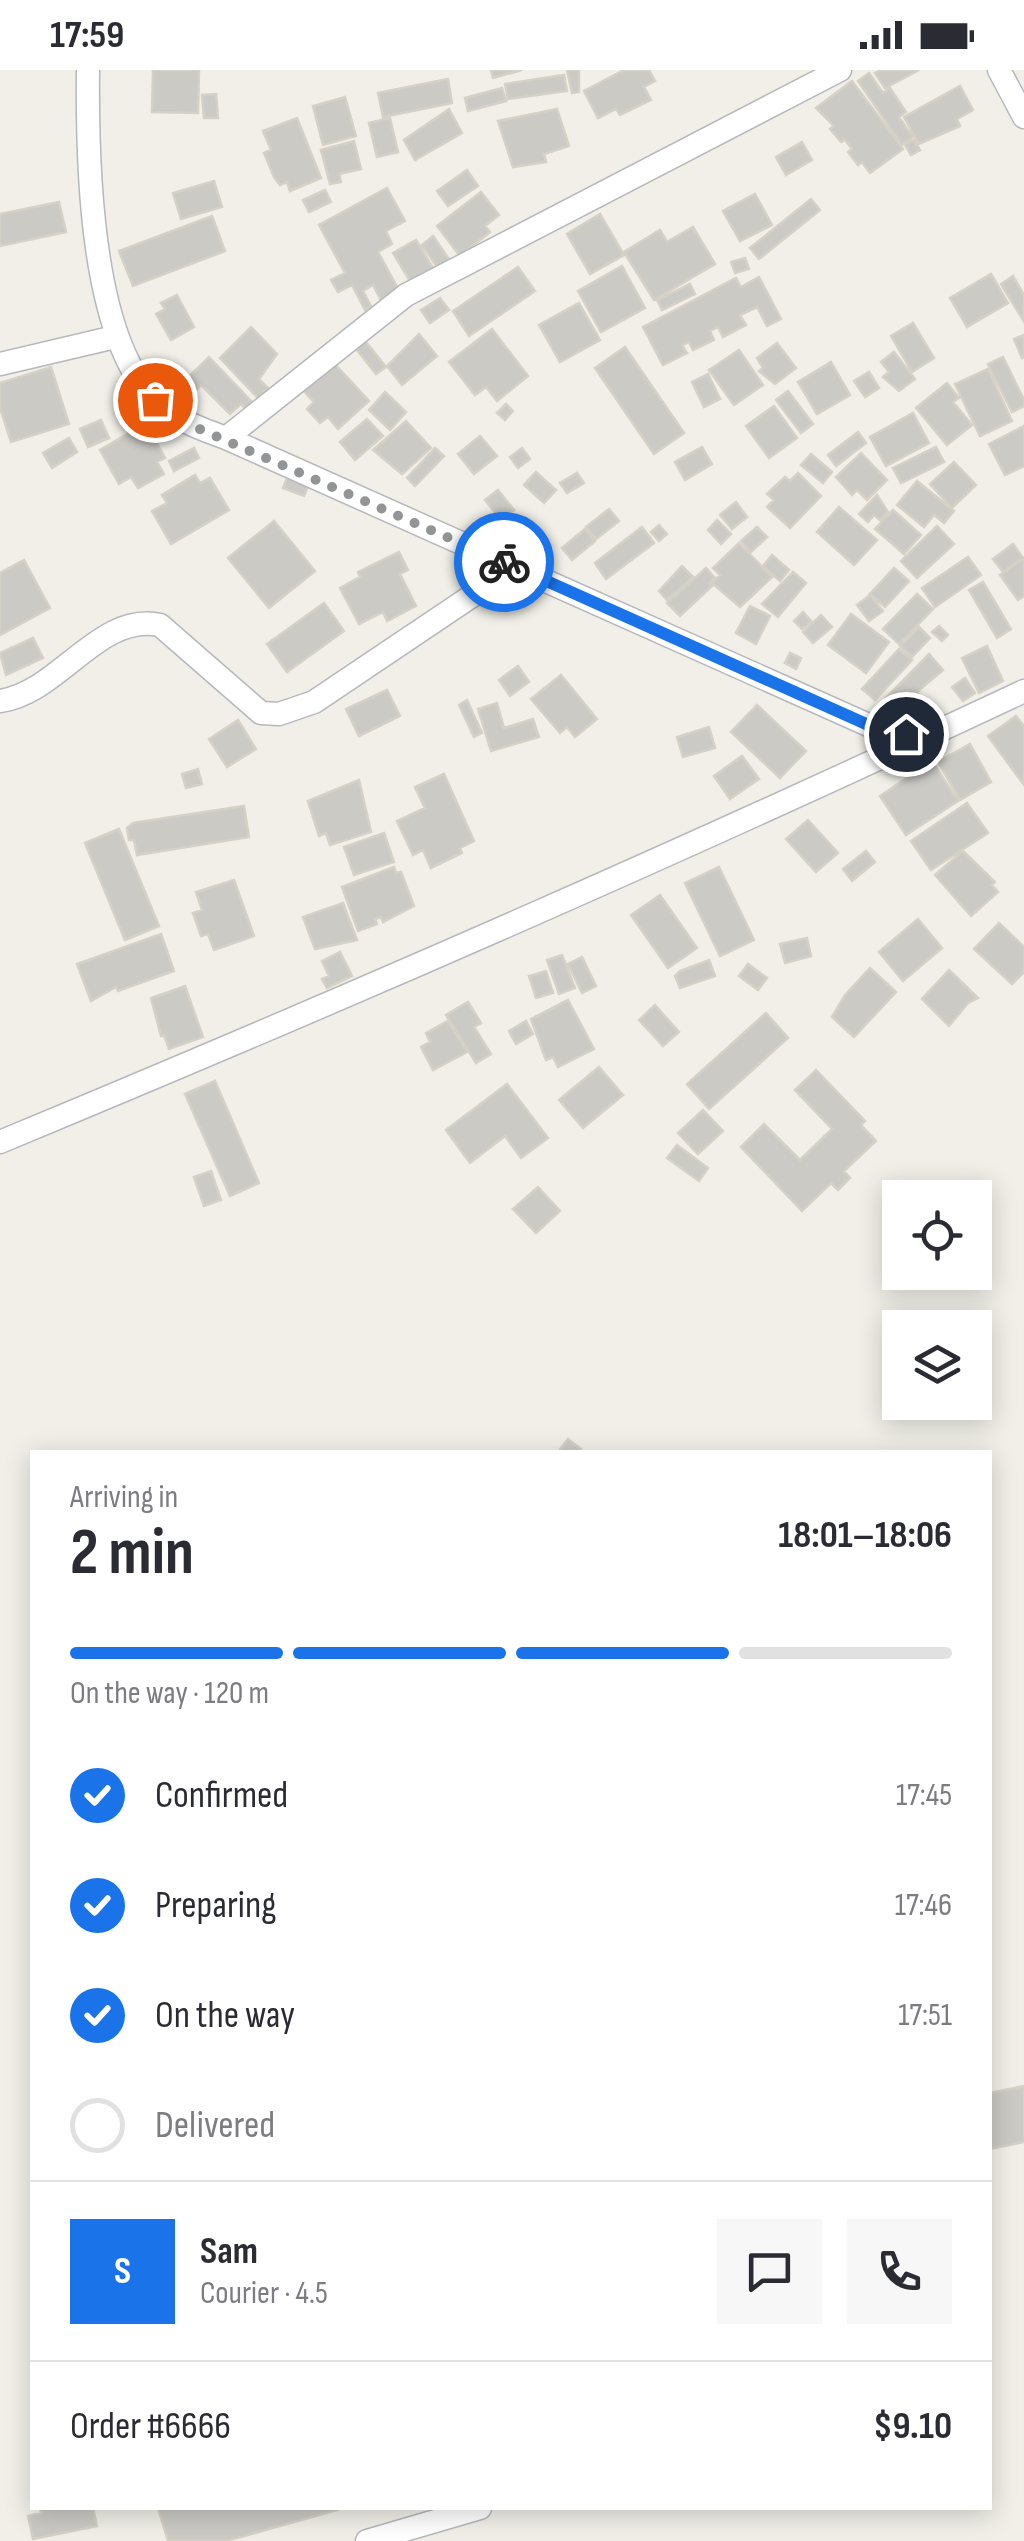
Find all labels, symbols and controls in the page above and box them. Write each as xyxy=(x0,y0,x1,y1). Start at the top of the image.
text: 17:59 xyxy=(50,13,124,58)
pin xyxy=(113,358,198,443)
icon: bag xyxy=(128,373,183,428)
courier xyxy=(454,512,554,612)
icon: bike xyxy=(477,535,532,590)
pin xyxy=(864,692,949,777)
icon: home xyxy=(879,707,934,762)
map controls xyxy=(882,1180,992,1420)
button: locate xyxy=(882,1180,992,1290)
button: layers xyxy=(882,1310,992,1420)
text: Arriving in xyxy=(70,1478,178,1517)
text: 18:01–18:06 xyxy=(778,1513,952,1558)
text: 2 min xyxy=(70,1515,194,1593)
text: On the way · 120 m xyxy=(70,1674,269,1713)
icon: check xyxy=(70,1768,125,1823)
text: Confirmed xyxy=(155,1773,288,1818)
text: 17:45 xyxy=(896,1776,952,1815)
icon: check xyxy=(70,1878,125,1933)
text: Preparing xyxy=(155,1883,276,1928)
text: 17:46 xyxy=(895,1886,952,1925)
icon: check xyxy=(70,1988,125,2043)
text: On the way xyxy=(155,1993,295,2038)
text: 17:51 xyxy=(898,1996,952,2035)
text: Delivered xyxy=(155,2103,275,2148)
button: chat xyxy=(717,2219,822,2324)
button: phone xyxy=(847,2219,952,2324)
text: Sam xyxy=(200,2229,258,2274)
text: S xyxy=(114,2249,131,2294)
text: Courier · 4.5 xyxy=(200,2274,328,2313)
text: Order #6666 xyxy=(70,2404,231,2449)
text: $9.10 xyxy=(873,2404,952,2449)

